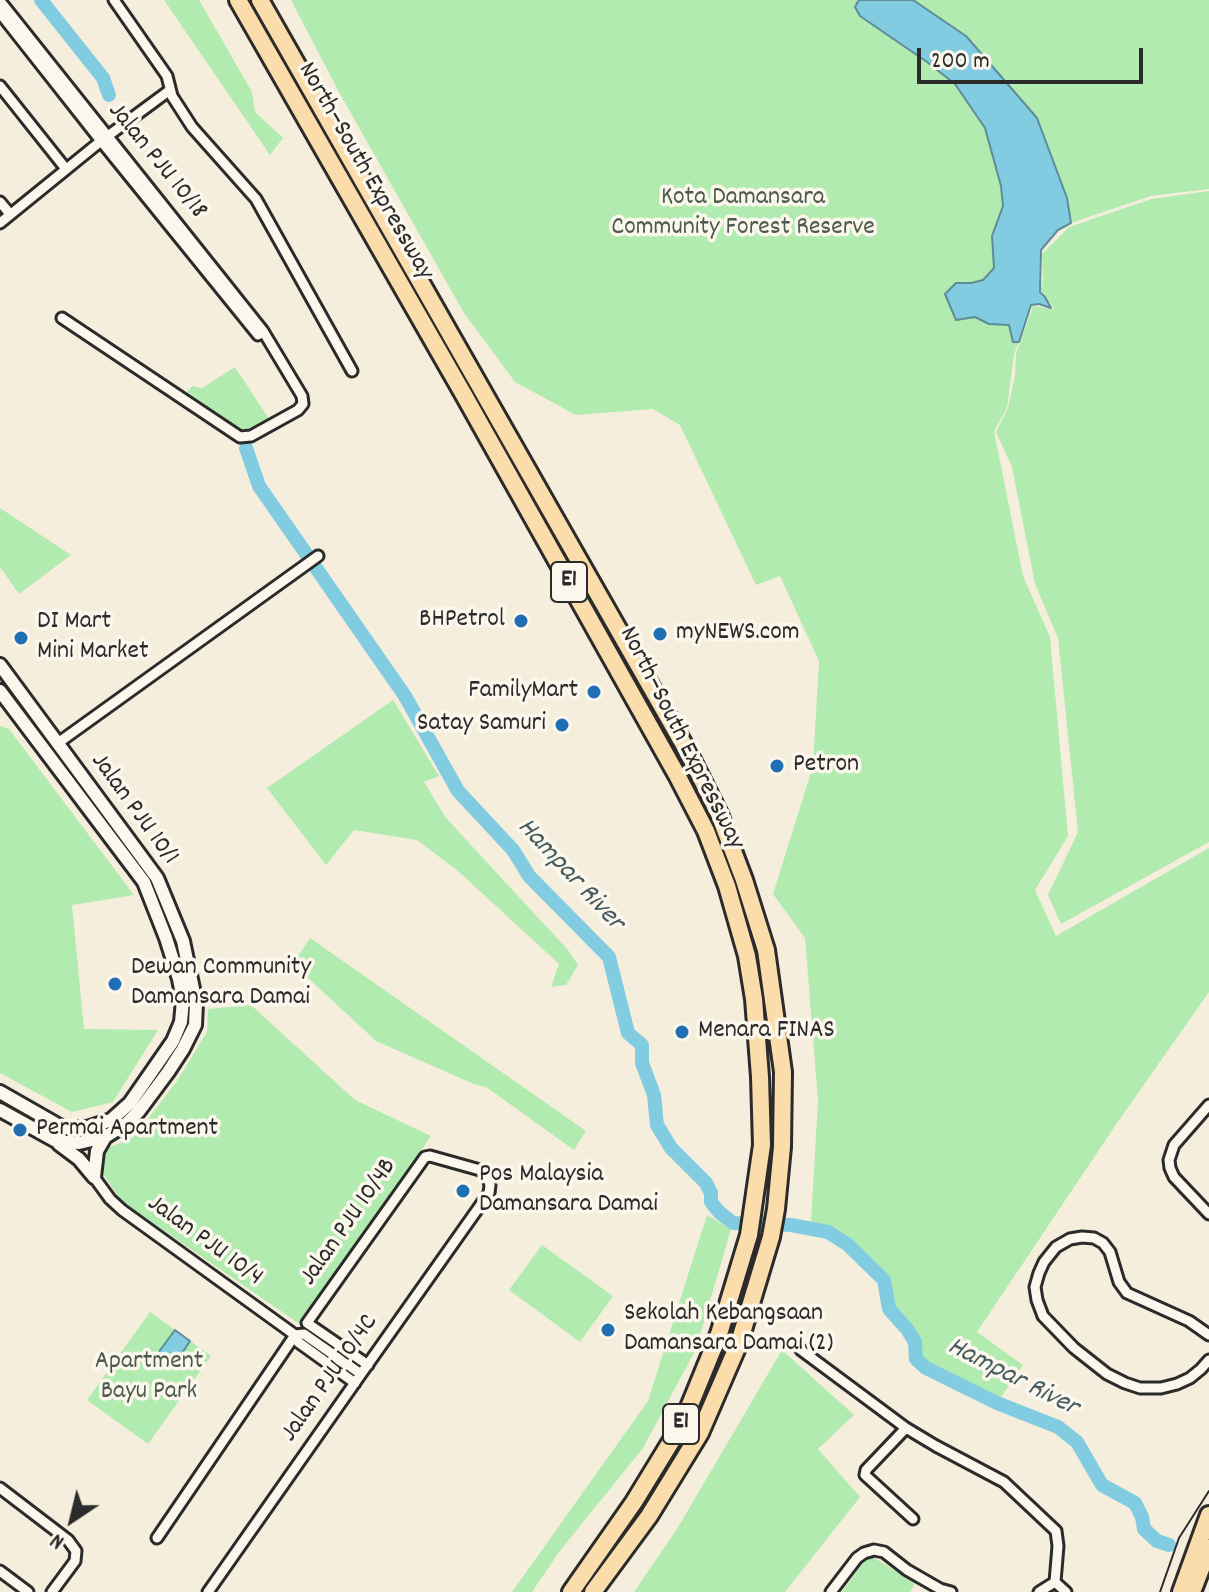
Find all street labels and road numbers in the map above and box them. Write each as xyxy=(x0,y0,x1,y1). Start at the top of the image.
street label: North–South Expressway xyxy=(289,58,439,286)
street label: Jalan PJU 10/18 xyxy=(99,97,213,227)
road number: E1 xyxy=(551,562,587,602)
street label: North–South Expressway xyxy=(610,622,750,856)
street label: Jalan PJU 10/1 xyxy=(82,748,184,872)
street label: Jalan PJU 10/4B xyxy=(295,1153,405,1293)
street label: Jalan PJU 10/4 xyxy=(140,1189,268,1295)
street label: Jalan PJU 10/4C xyxy=(276,1309,386,1449)
road number: E1 xyxy=(663,1404,699,1444)

